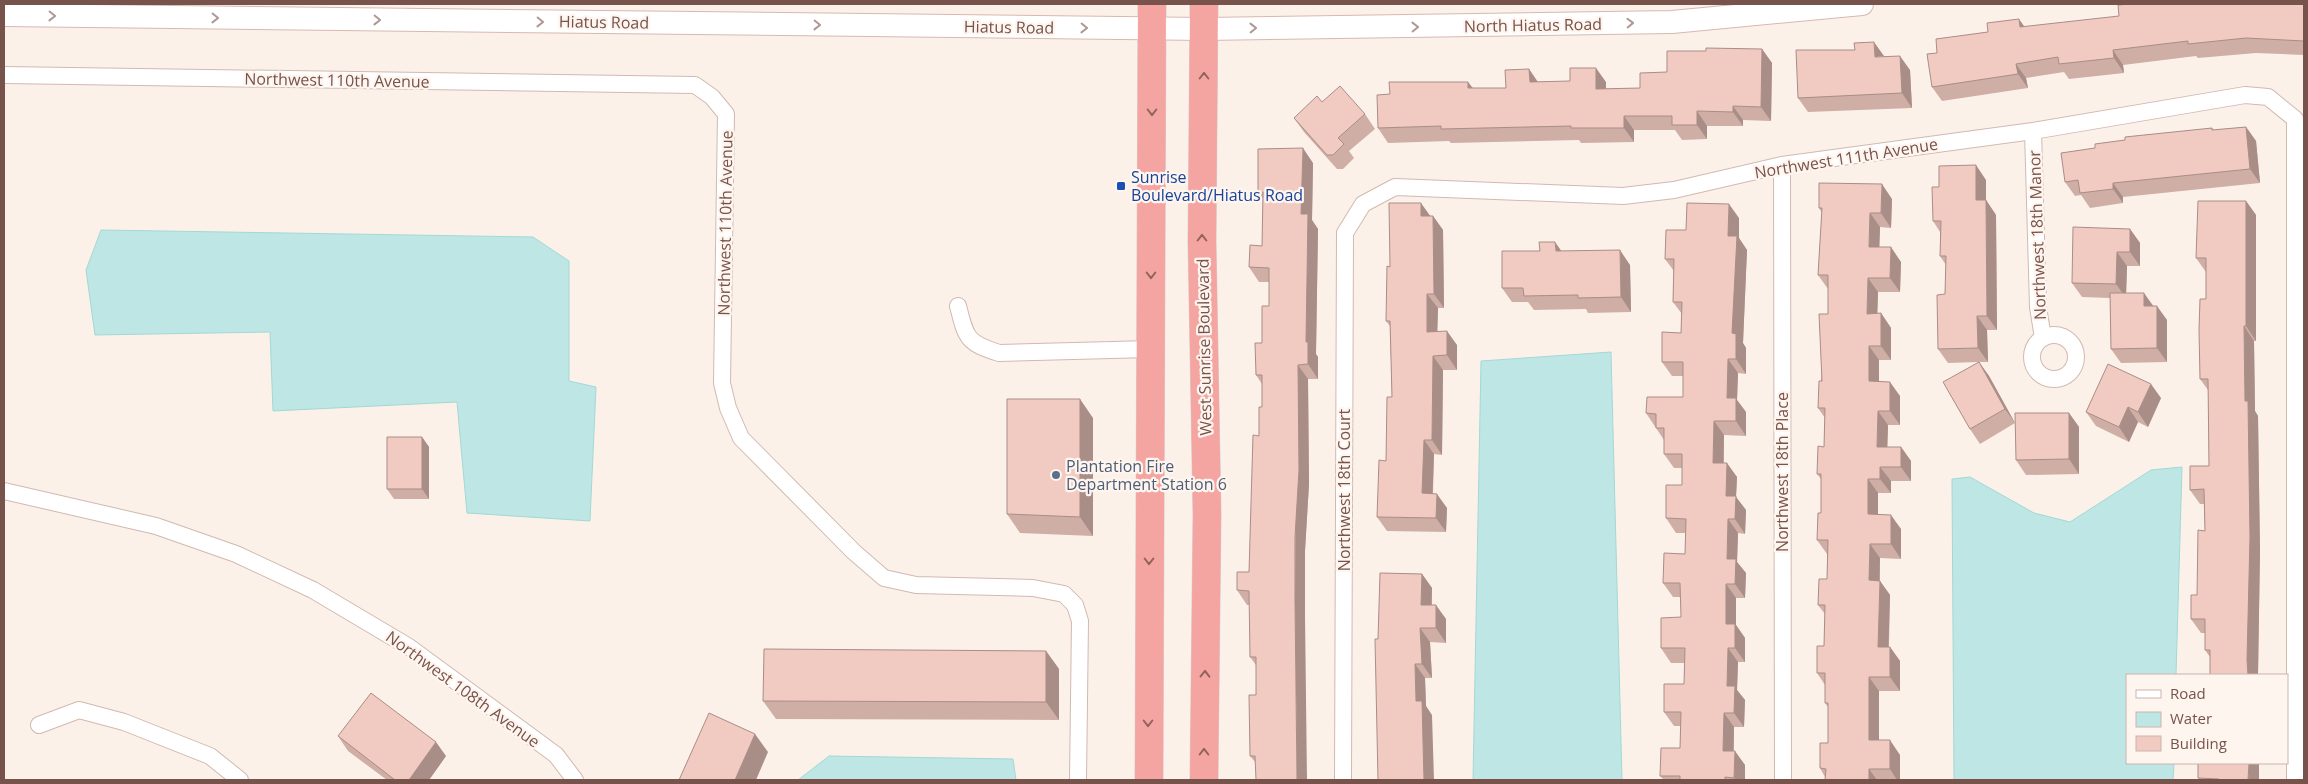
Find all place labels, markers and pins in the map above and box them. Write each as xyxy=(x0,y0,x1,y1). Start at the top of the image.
place label: Sunrise Boulevard/Hiatus Road xyxy=(1131,166,1303,206)
marker: Sunrise Boulevard/Hiatus Road xyxy=(1115,180,1127,192)
place label: Plantation Fire Department Station 6 xyxy=(1066,455,1227,495)
marker: Plantation Fire Department Station 6 xyxy=(1050,469,1062,481)

